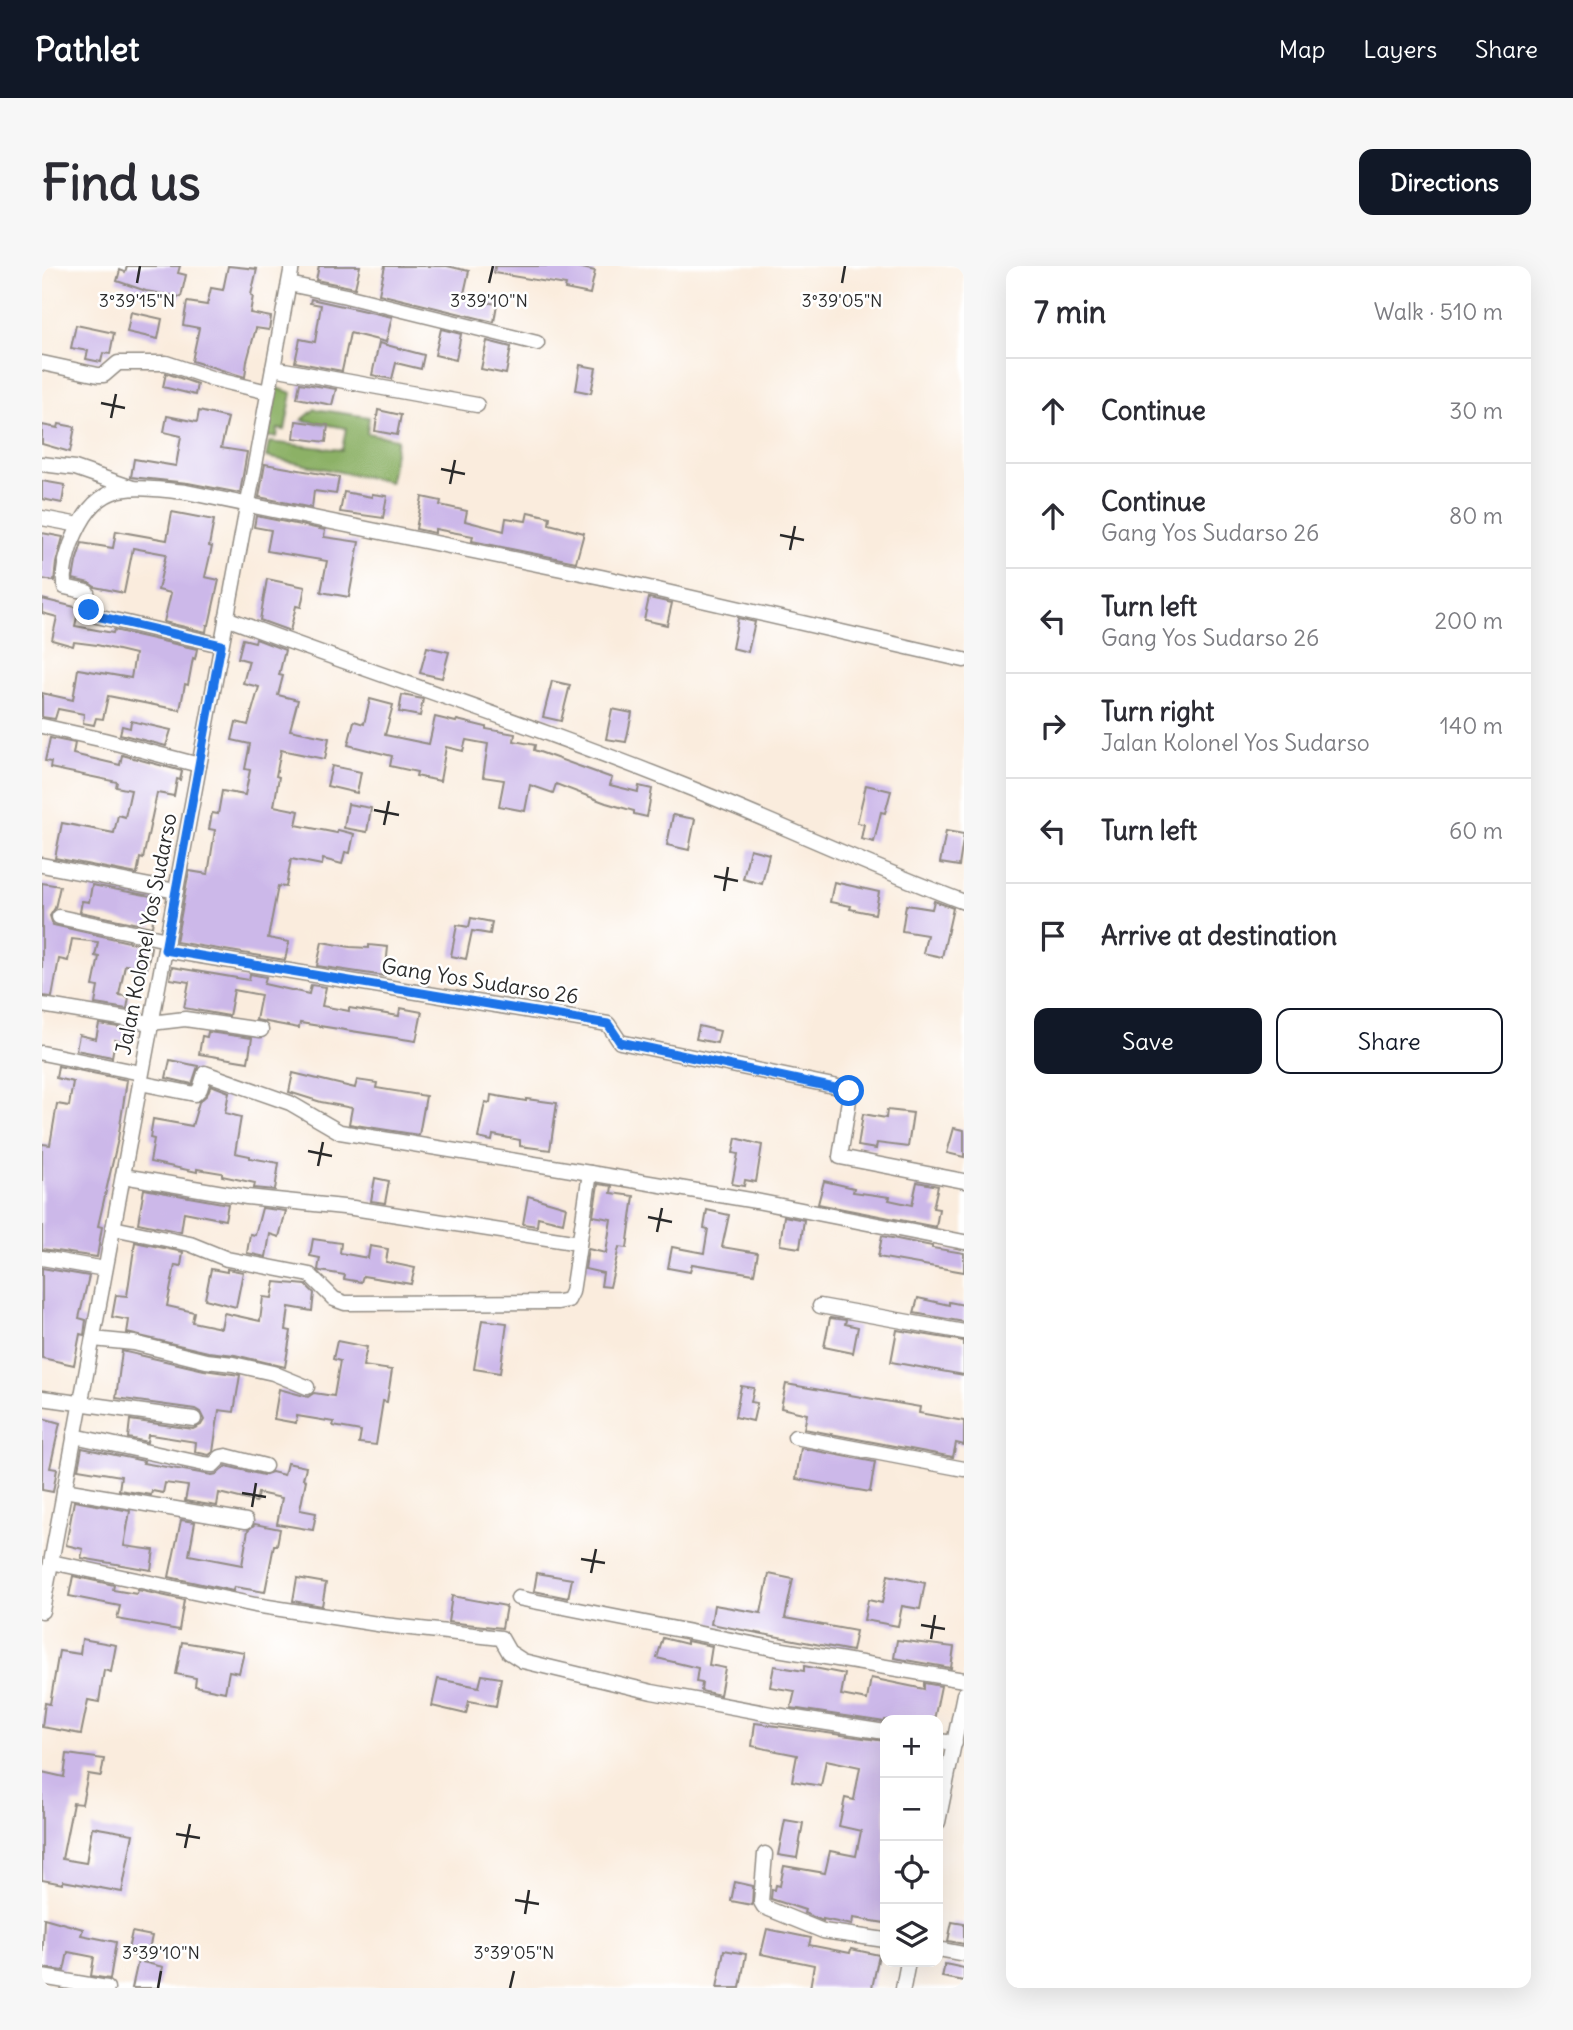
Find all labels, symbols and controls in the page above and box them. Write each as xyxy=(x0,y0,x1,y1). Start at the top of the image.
text: Pathlet xyxy=(35,28,139,70)
text: Map xyxy=(1279,34,1325,64)
text: Layers xyxy=(1363,34,1437,64)
text: Share xyxy=(1475,34,1538,64)
button: Directions xyxy=(1359,149,1531,215)
text: Find us xyxy=(42,152,200,213)
text: 3°39'15"N xyxy=(99,289,175,312)
text: 3°39'10"N xyxy=(450,289,528,312)
text: 3°39'05"N xyxy=(801,289,883,312)
text: 7 min xyxy=(1034,293,1106,331)
text: Walk · 510 m xyxy=(1374,297,1503,326)
icon: ahead xyxy=(1034,392,1072,430)
text: Continue xyxy=(1101,394,1206,427)
text: 30 m xyxy=(1449,396,1503,425)
text: Continue xyxy=(1101,485,1206,518)
icon: ahead xyxy=(1034,497,1072,535)
text: 80 m xyxy=(1449,501,1503,530)
text: Gang Yos Sudarso 26 xyxy=(1101,518,1319,547)
text: Turn left xyxy=(1101,590,1197,623)
route end xyxy=(73,594,104,625)
icon: left xyxy=(1034,602,1072,640)
text: 200 m xyxy=(1434,606,1503,635)
text: Gang Yos Sudarso 26 xyxy=(1101,623,1319,652)
text: Turn right xyxy=(1101,695,1214,728)
icon: right xyxy=(1034,707,1072,745)
text: 140 m xyxy=(1440,711,1503,740)
text: Jalan Kolonel Yos Sudarso xyxy=(1101,728,1370,757)
street label: Jalan Kolonel Yos Sudarso xyxy=(109,811,183,1057)
icon: left xyxy=(1034,812,1072,850)
text: Turn left xyxy=(1101,814,1197,847)
text: 60 m xyxy=(1449,816,1503,845)
icon: arrive xyxy=(1034,917,1072,955)
text: Arrive at destination xyxy=(1101,919,1337,952)
street label: Gang Yos Sudarso 26 xyxy=(379,952,581,1010)
button: Save xyxy=(1034,1008,1262,1074)
button: Share xyxy=(1276,1008,1503,1074)
route start xyxy=(833,1075,864,1106)
map controls xyxy=(880,1715,943,1967)
button: + xyxy=(880,1715,943,1778)
button: − xyxy=(880,1778,943,1841)
button: locate xyxy=(880,1841,943,1904)
button: layers xyxy=(880,1904,943,1967)
text: 3°39'10"N xyxy=(122,1941,200,1964)
text: 3°39'05"N xyxy=(473,1941,555,1964)

